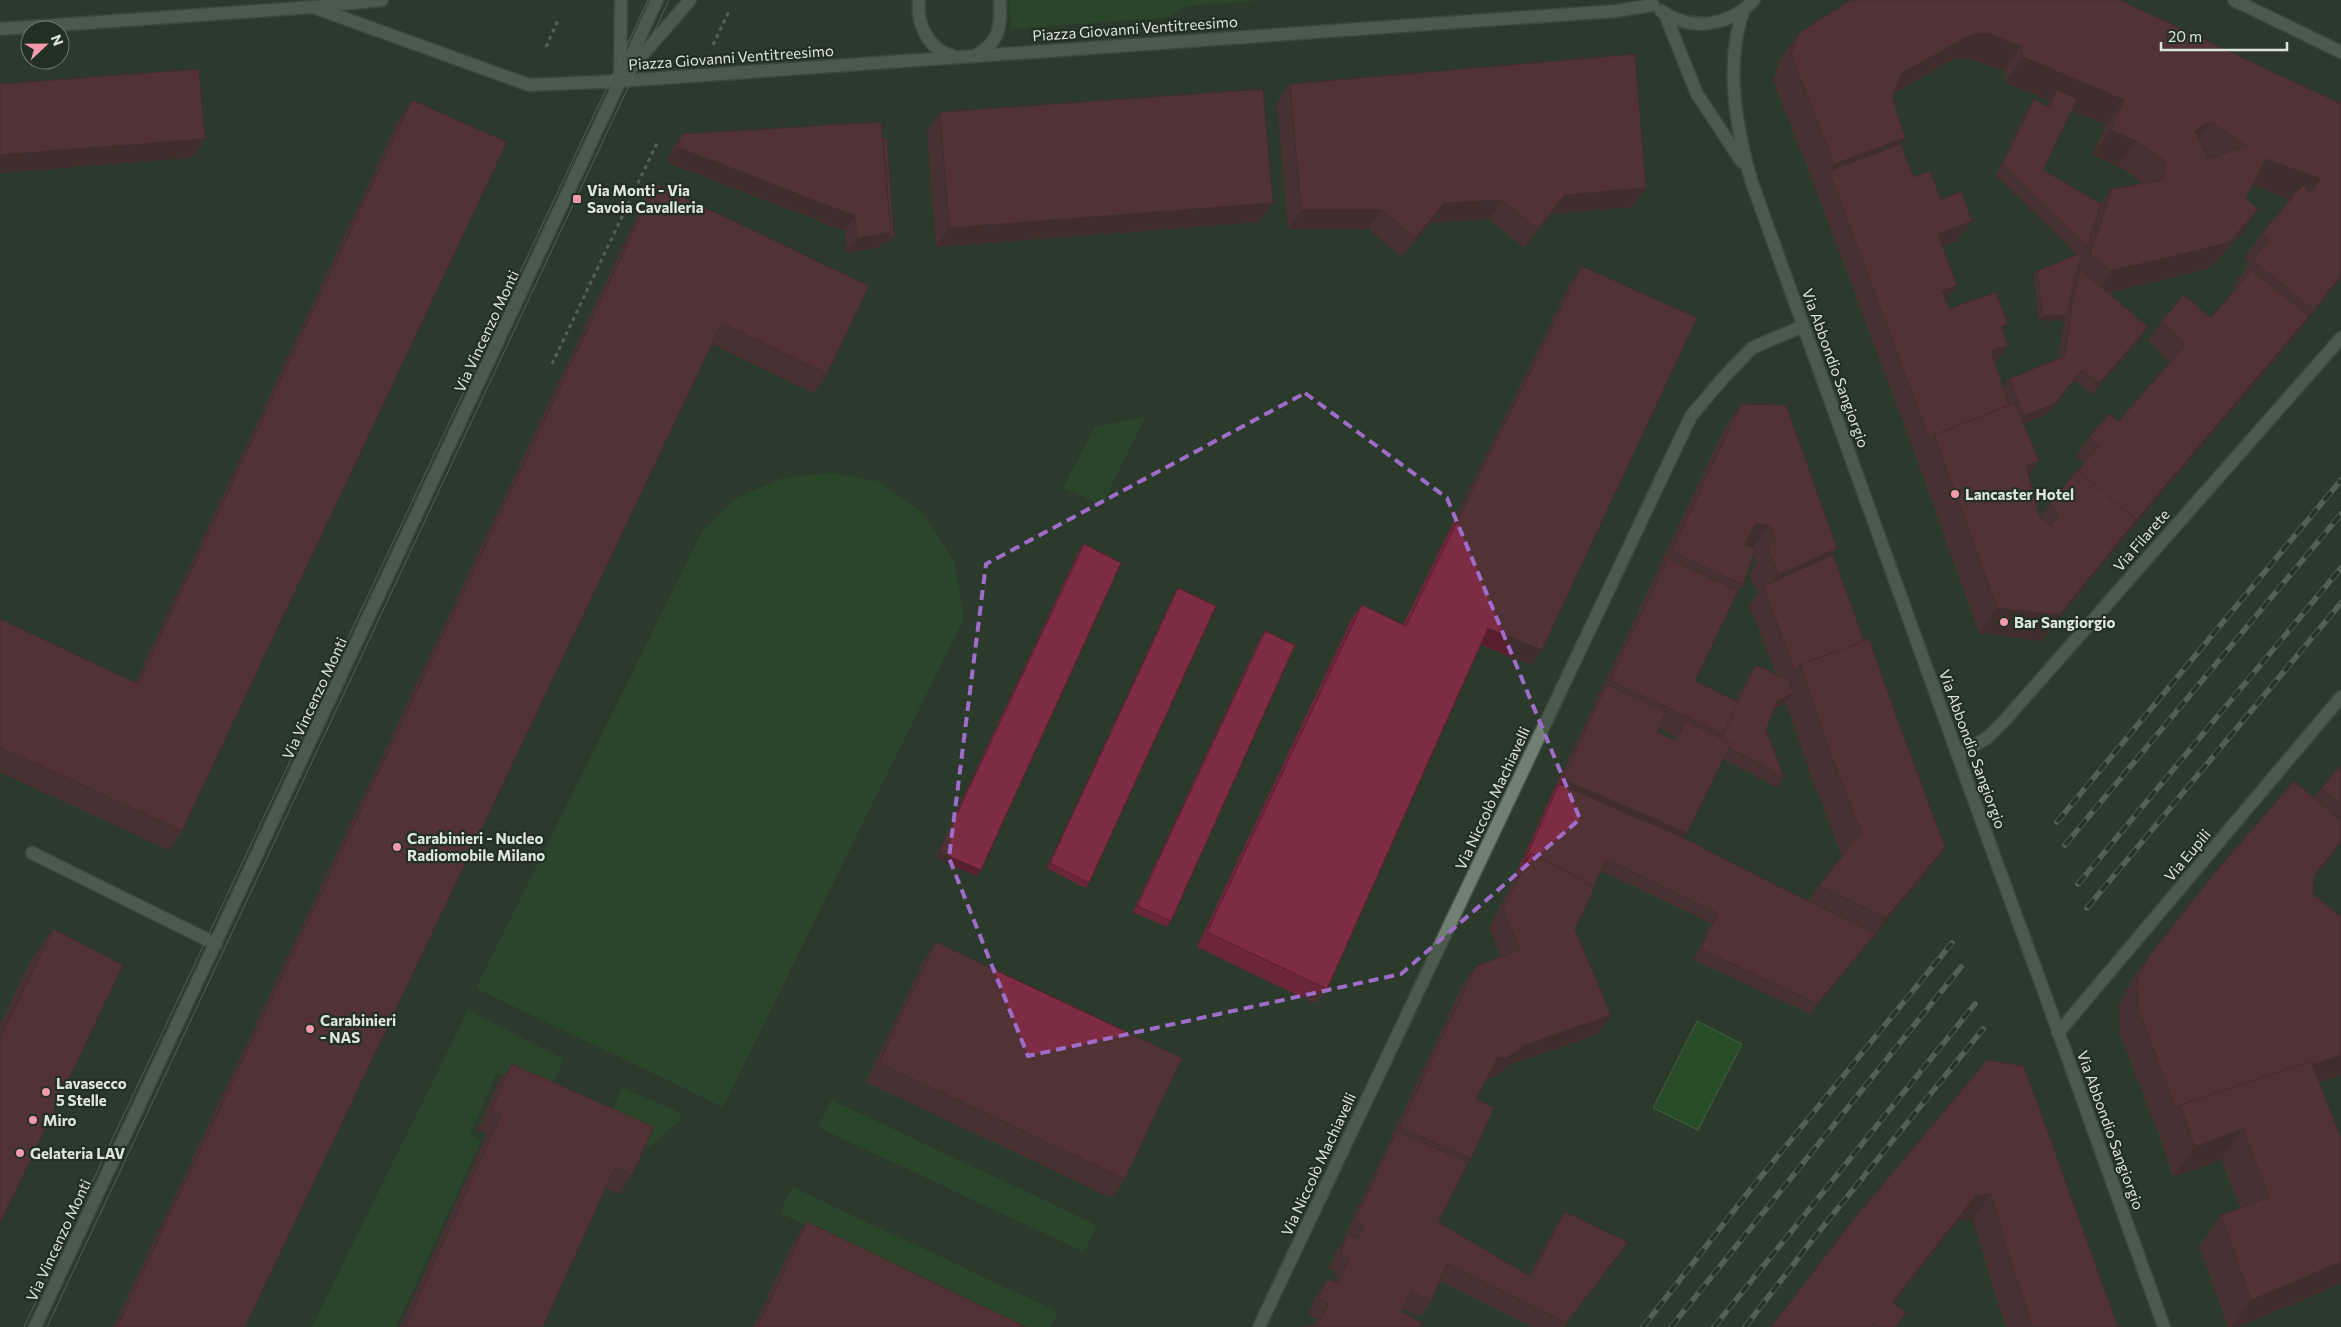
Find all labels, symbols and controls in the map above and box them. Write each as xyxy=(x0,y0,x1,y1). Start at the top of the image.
street label: Piazza Giovanni Ventitreesimo xyxy=(1032,12,1238,44)
north arrow xyxy=(20,20,70,70)
scale bar xyxy=(2161,20,2287,52)
text: 20 m xyxy=(2168,27,2202,45)
text: N xyxy=(48,32,67,48)
street label: Piazza Giovanni Ventitreesimo xyxy=(628,41,834,73)
place label: Via Monti - Via Savoia Cavalleria xyxy=(587,181,704,216)
marker: Via Monti - Via Savoia Cavalleria xyxy=(571,193,583,205)
street label: Via Vincenzo Monti xyxy=(450,267,522,395)
street label: Via Abbondio Sangiorgio xyxy=(1799,286,1873,450)
place label: Lancaster Hotel xyxy=(1965,485,2074,503)
marker: Lancaster Hotel xyxy=(1949,488,1961,500)
street label: Via Filarete xyxy=(2109,505,2173,575)
place label: Bar Sangiorgio xyxy=(2014,613,2115,631)
marker: Bar Sangiorgio xyxy=(1998,616,2010,628)
street label: Via Vincenzo Monti xyxy=(278,634,350,762)
street label: Via Abbondio Sangiorgio xyxy=(1936,667,2010,831)
street label: Via Niccolò Machiavelli xyxy=(1451,724,1533,872)
street label: Via Eupili xyxy=(2160,825,2214,885)
place label: Carabinieri - Nucleo Radiomobile Milano xyxy=(407,829,545,864)
marker: Carabinieri - Nucleo Radiomobile Milano xyxy=(391,841,403,853)
place label: Carabinieri - NAS xyxy=(320,1011,396,1046)
marker: Carabinieri - NAS xyxy=(304,1023,316,1035)
street label: Via Abbondio Sangiorgio xyxy=(2074,1048,2148,1212)
place label: Lavasecco 5 Stelle xyxy=(56,1074,127,1109)
marker: Lavasecco 5 Stelle xyxy=(40,1086,52,1098)
street label: Via Niccolò Machiavelli xyxy=(1277,1090,1359,1238)
place label: Miro xyxy=(43,1111,77,1129)
marker: Miro xyxy=(27,1114,39,1126)
place label: Gelateria LAV xyxy=(30,1144,125,1162)
marker: Gelateria LAV xyxy=(14,1147,26,1159)
street label: Via Vincenzo Monti xyxy=(22,1176,94,1304)

